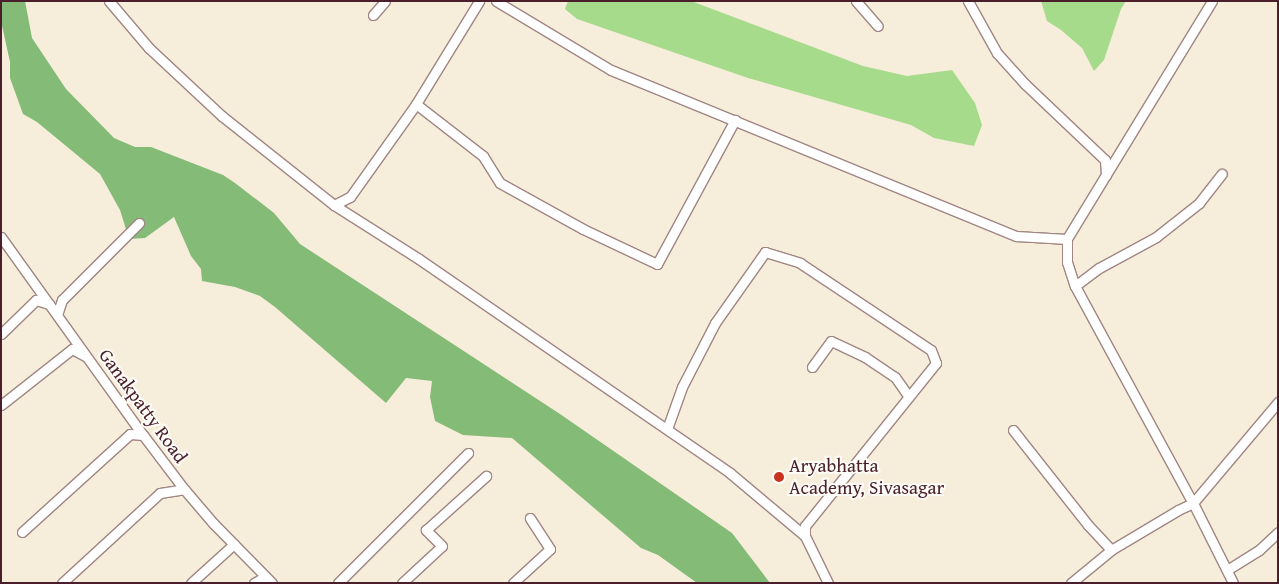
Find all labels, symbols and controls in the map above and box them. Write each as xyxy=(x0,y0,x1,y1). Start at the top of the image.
street label: Ganakpatty Road xyxy=(94,344,192,468)
place label: Aryabhatta Academy, Sivasagar xyxy=(789,455,944,499)
marker: Aryabhatta Academy, Sivasagar xyxy=(773,471,785,483)

